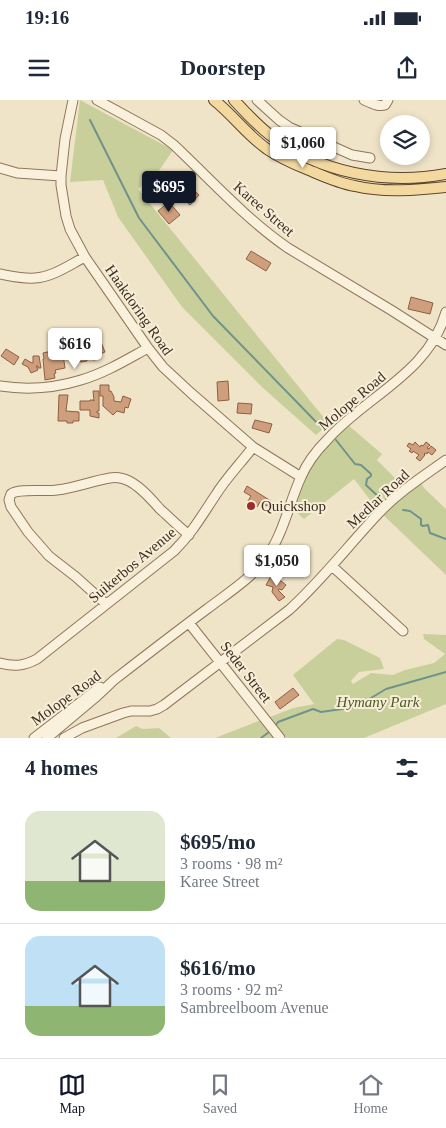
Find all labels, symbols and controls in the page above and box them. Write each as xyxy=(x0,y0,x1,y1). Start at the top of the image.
text: 19:16 xyxy=(25,7,69,28)
icon: menu xyxy=(25,54,53,82)
icon: share xyxy=(393,54,421,82)
text: Doorstep xyxy=(180,55,266,80)
map controls xyxy=(380,115,430,165)
button: layers xyxy=(380,115,430,165)
pin: $1,060 xyxy=(262,127,344,169)
text: $1,060 xyxy=(281,134,325,151)
pin: $695 xyxy=(139,170,199,213)
text: $695 xyxy=(153,178,185,195)
street label: Karee Street xyxy=(231,179,298,240)
street label: Haakdoring Road xyxy=(102,262,176,359)
pin: $616 xyxy=(45,328,105,370)
text: $616 xyxy=(59,335,91,352)
street label: Molope Road xyxy=(315,368,389,434)
street label: Medlar Road xyxy=(344,466,413,532)
place label: Quickshop xyxy=(261,498,326,514)
marker: Quickshop xyxy=(245,500,257,512)
street label: Suikerbos Avenue xyxy=(85,524,179,606)
pin: $1,050 xyxy=(236,544,318,587)
text: $1,050 xyxy=(255,552,299,569)
street label: Seder Street xyxy=(217,638,275,706)
street label: Molope Road xyxy=(28,667,104,729)
park label: Hymany Park xyxy=(336,694,420,710)
icon: filters xyxy=(393,754,421,782)
text: 4 homes xyxy=(25,756,98,780)
text: $695/mo xyxy=(180,830,256,854)
icon: home xyxy=(65,831,125,891)
text: 3 rooms · 98 m² xyxy=(180,855,283,872)
text: Karee Street xyxy=(180,873,260,890)
icon: home xyxy=(65,956,125,1016)
text: $616/mo xyxy=(180,956,256,980)
text: 3 rooms · 92 m² xyxy=(180,981,283,998)
text: Sambreelboom Avenue xyxy=(180,999,329,1016)
tab: Map xyxy=(58,1071,86,1117)
tab: Saved xyxy=(203,1071,237,1117)
tab: Home xyxy=(354,1071,388,1117)

